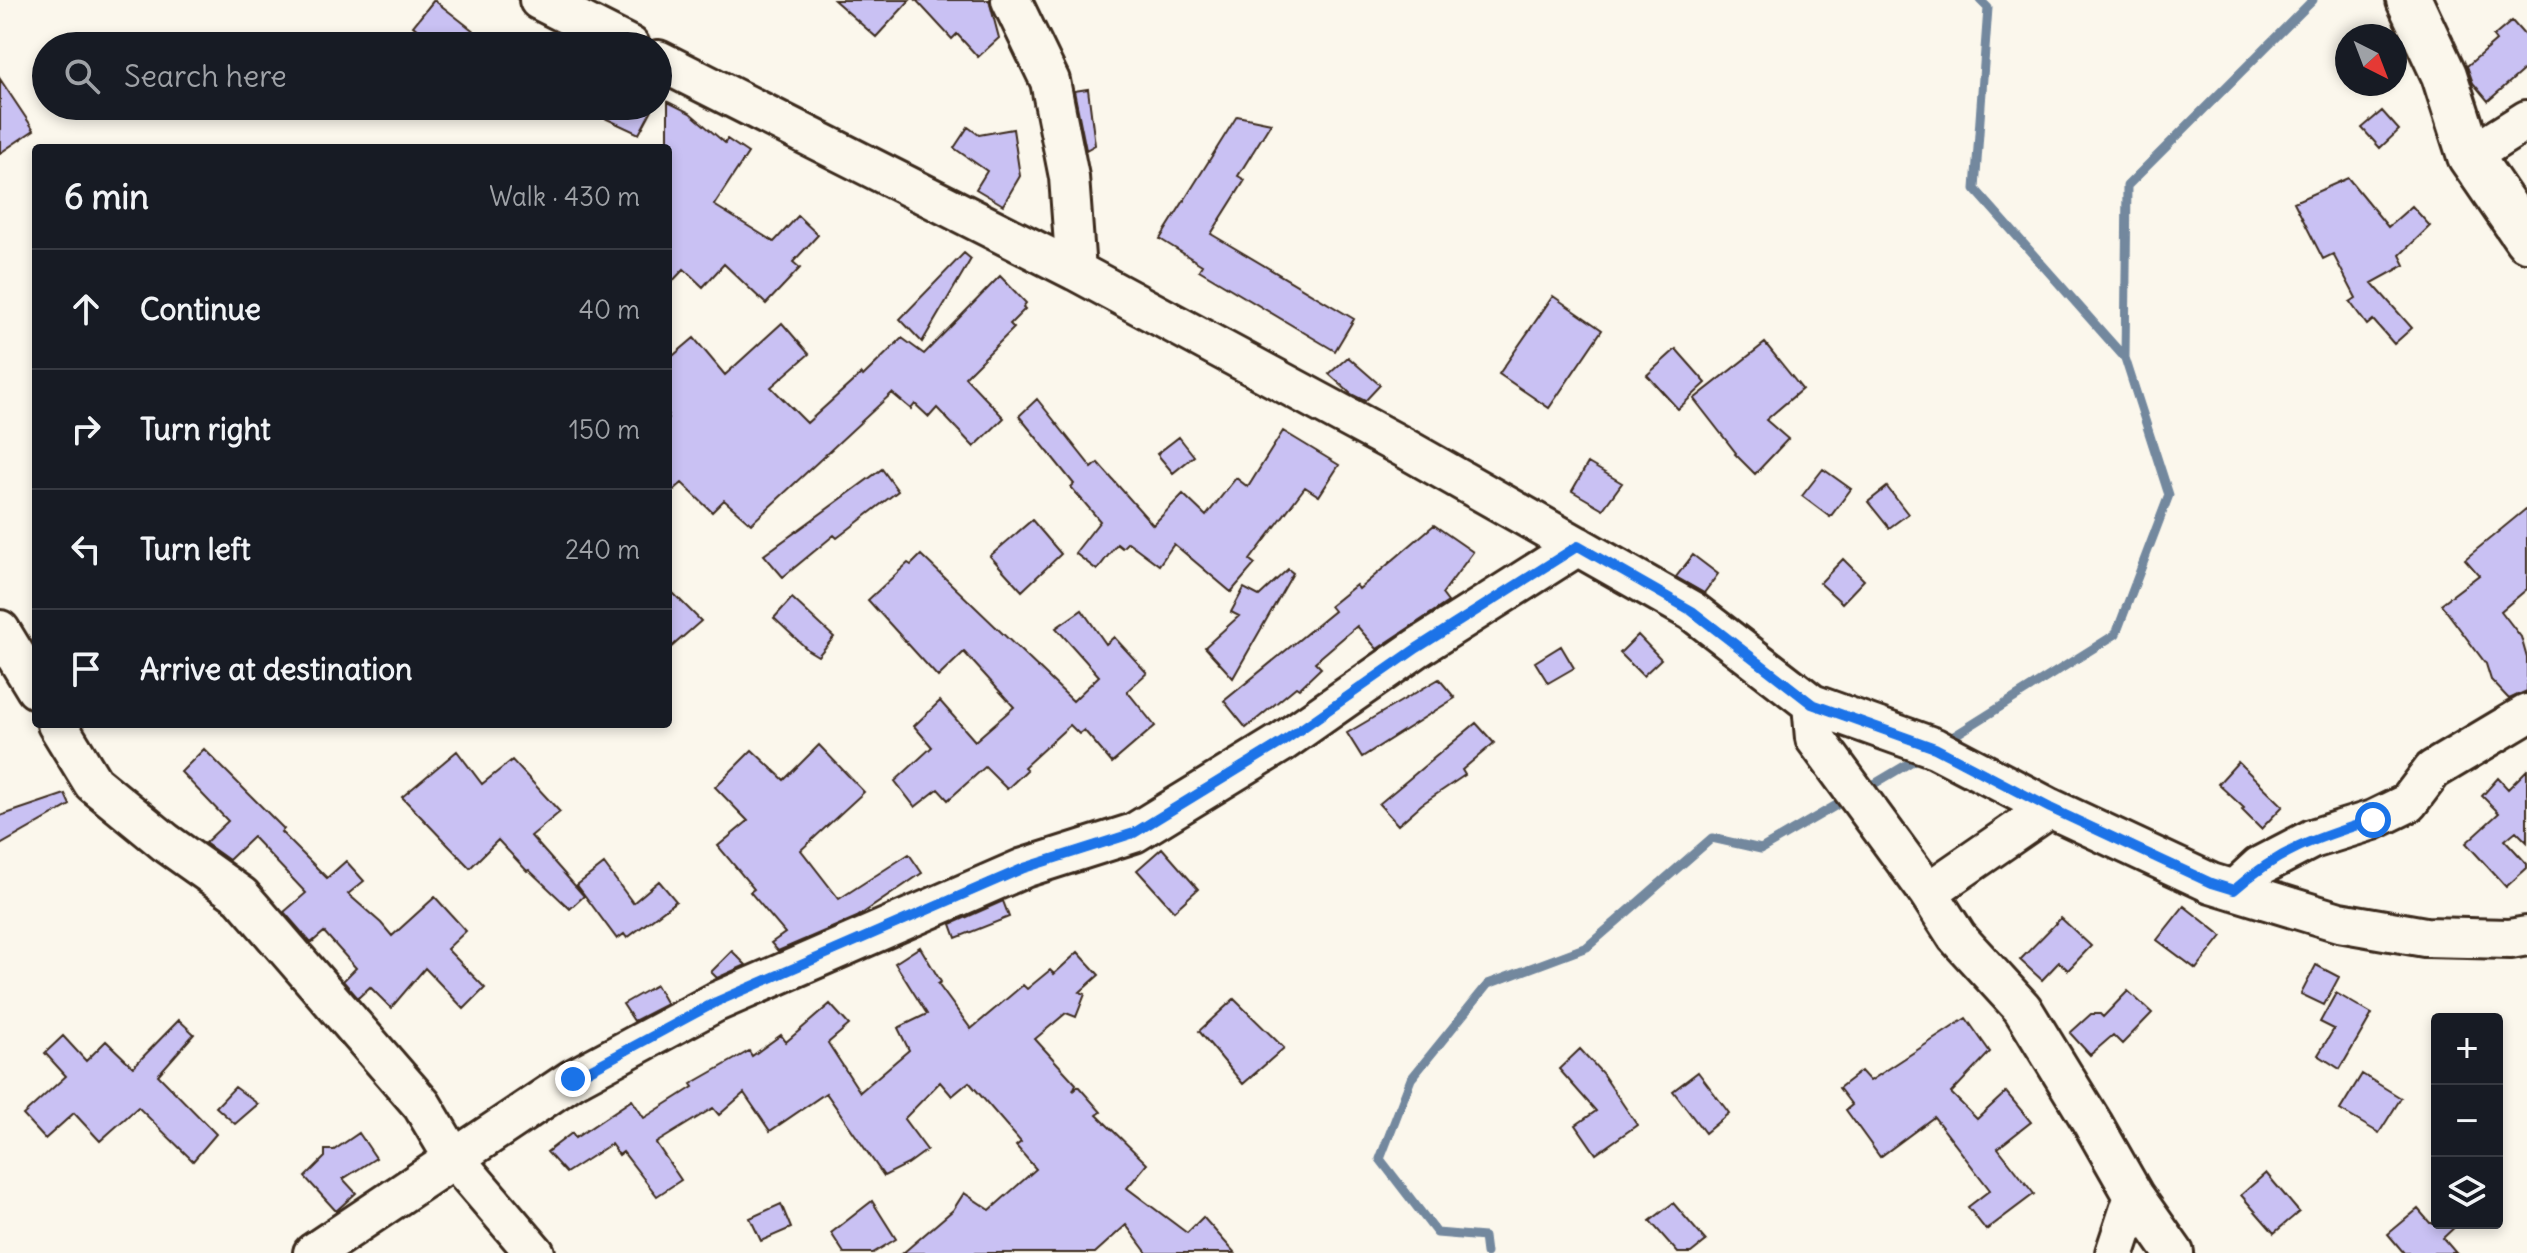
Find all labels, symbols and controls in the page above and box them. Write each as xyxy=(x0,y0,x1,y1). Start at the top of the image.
north arrow xyxy=(2335,24,2407,96)
search box xyxy=(32,32,672,120)
icon: search xyxy=(60,54,104,98)
text: Search here xyxy=(124,57,287,95)
text: 6 min xyxy=(64,175,149,218)
text: Walk · 430 m xyxy=(489,180,640,213)
icon: ahead xyxy=(64,287,108,331)
text: Continue xyxy=(140,290,261,328)
text: 40 m xyxy=(579,293,640,326)
icon: right xyxy=(64,407,108,451)
text: Turn right xyxy=(140,410,271,448)
text: 150 m xyxy=(569,413,640,446)
icon: left xyxy=(64,527,108,571)
text: Turn left xyxy=(140,530,251,568)
text: 240 m xyxy=(565,533,640,566)
icon: arrive xyxy=(64,647,108,691)
text: Arrive at destination xyxy=(140,650,412,688)
route start xyxy=(2355,802,2391,838)
map controls xyxy=(2431,1013,2503,1229)
button: + xyxy=(2431,1013,2503,1085)
route end xyxy=(555,1061,591,1097)
button: − xyxy=(2431,1085,2503,1157)
button: layers xyxy=(2431,1157,2503,1229)

